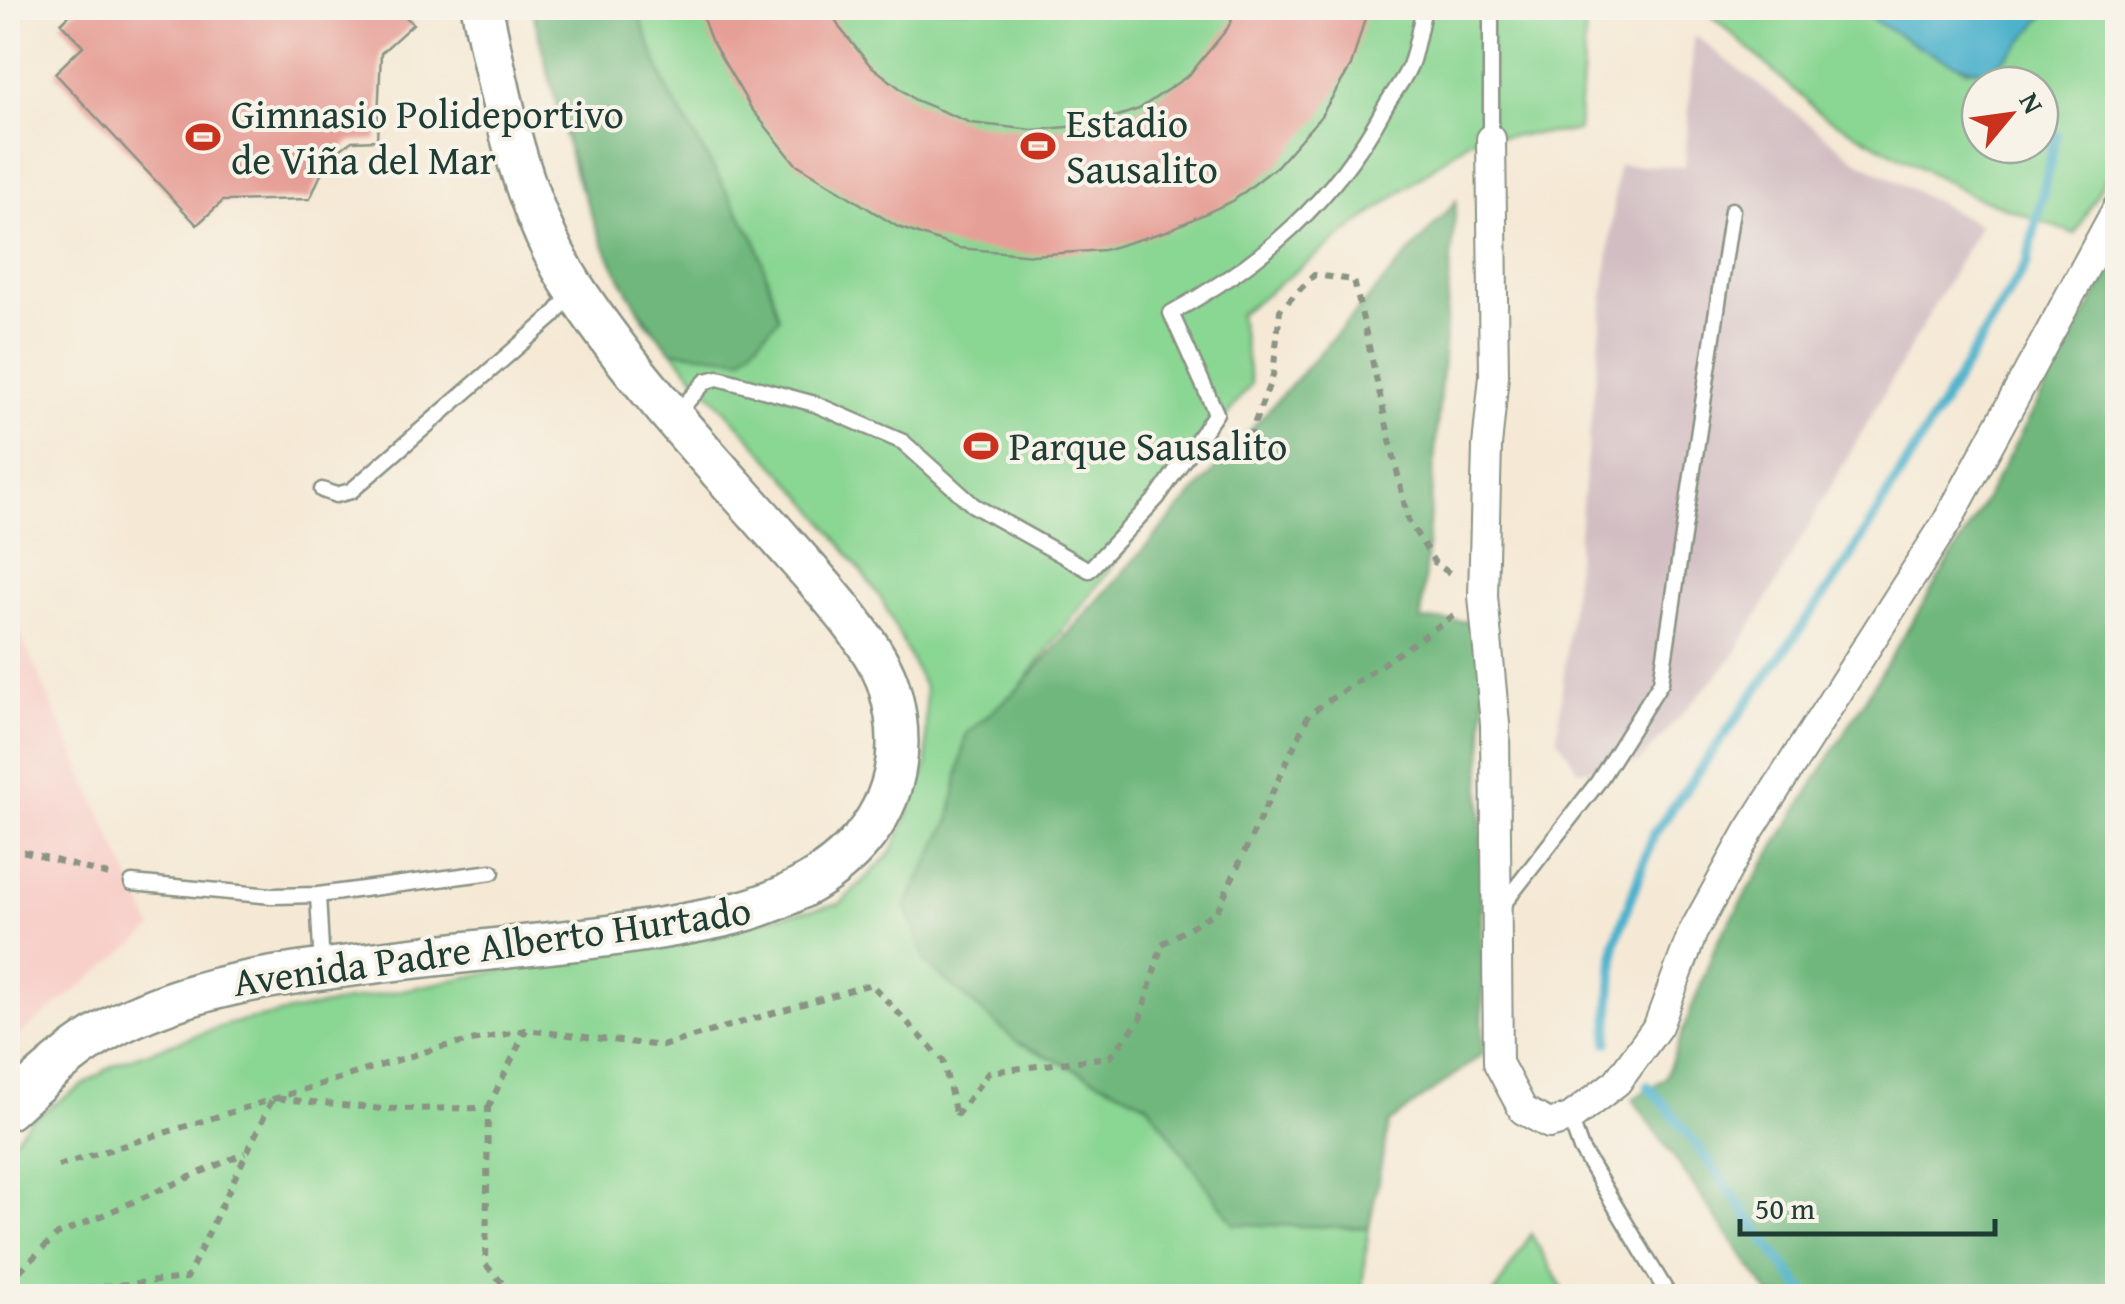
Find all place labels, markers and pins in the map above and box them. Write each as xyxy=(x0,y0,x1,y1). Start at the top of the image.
place label: Gimnasio Polideportivo de Viña del Mar xyxy=(231,84,624,189)
place label: Estadio Sausalito xyxy=(1066,93,1218,198)
sports icon: Gimnasio Polideportivo de Viña del Mar xyxy=(184,118,222,156)
sports icon: Estadio Sausalito xyxy=(1019,127,1057,165)
place label: Parque Sausalito xyxy=(1009,416,1287,475)
sports icon: Parque Sausalito xyxy=(962,427,1000,465)

